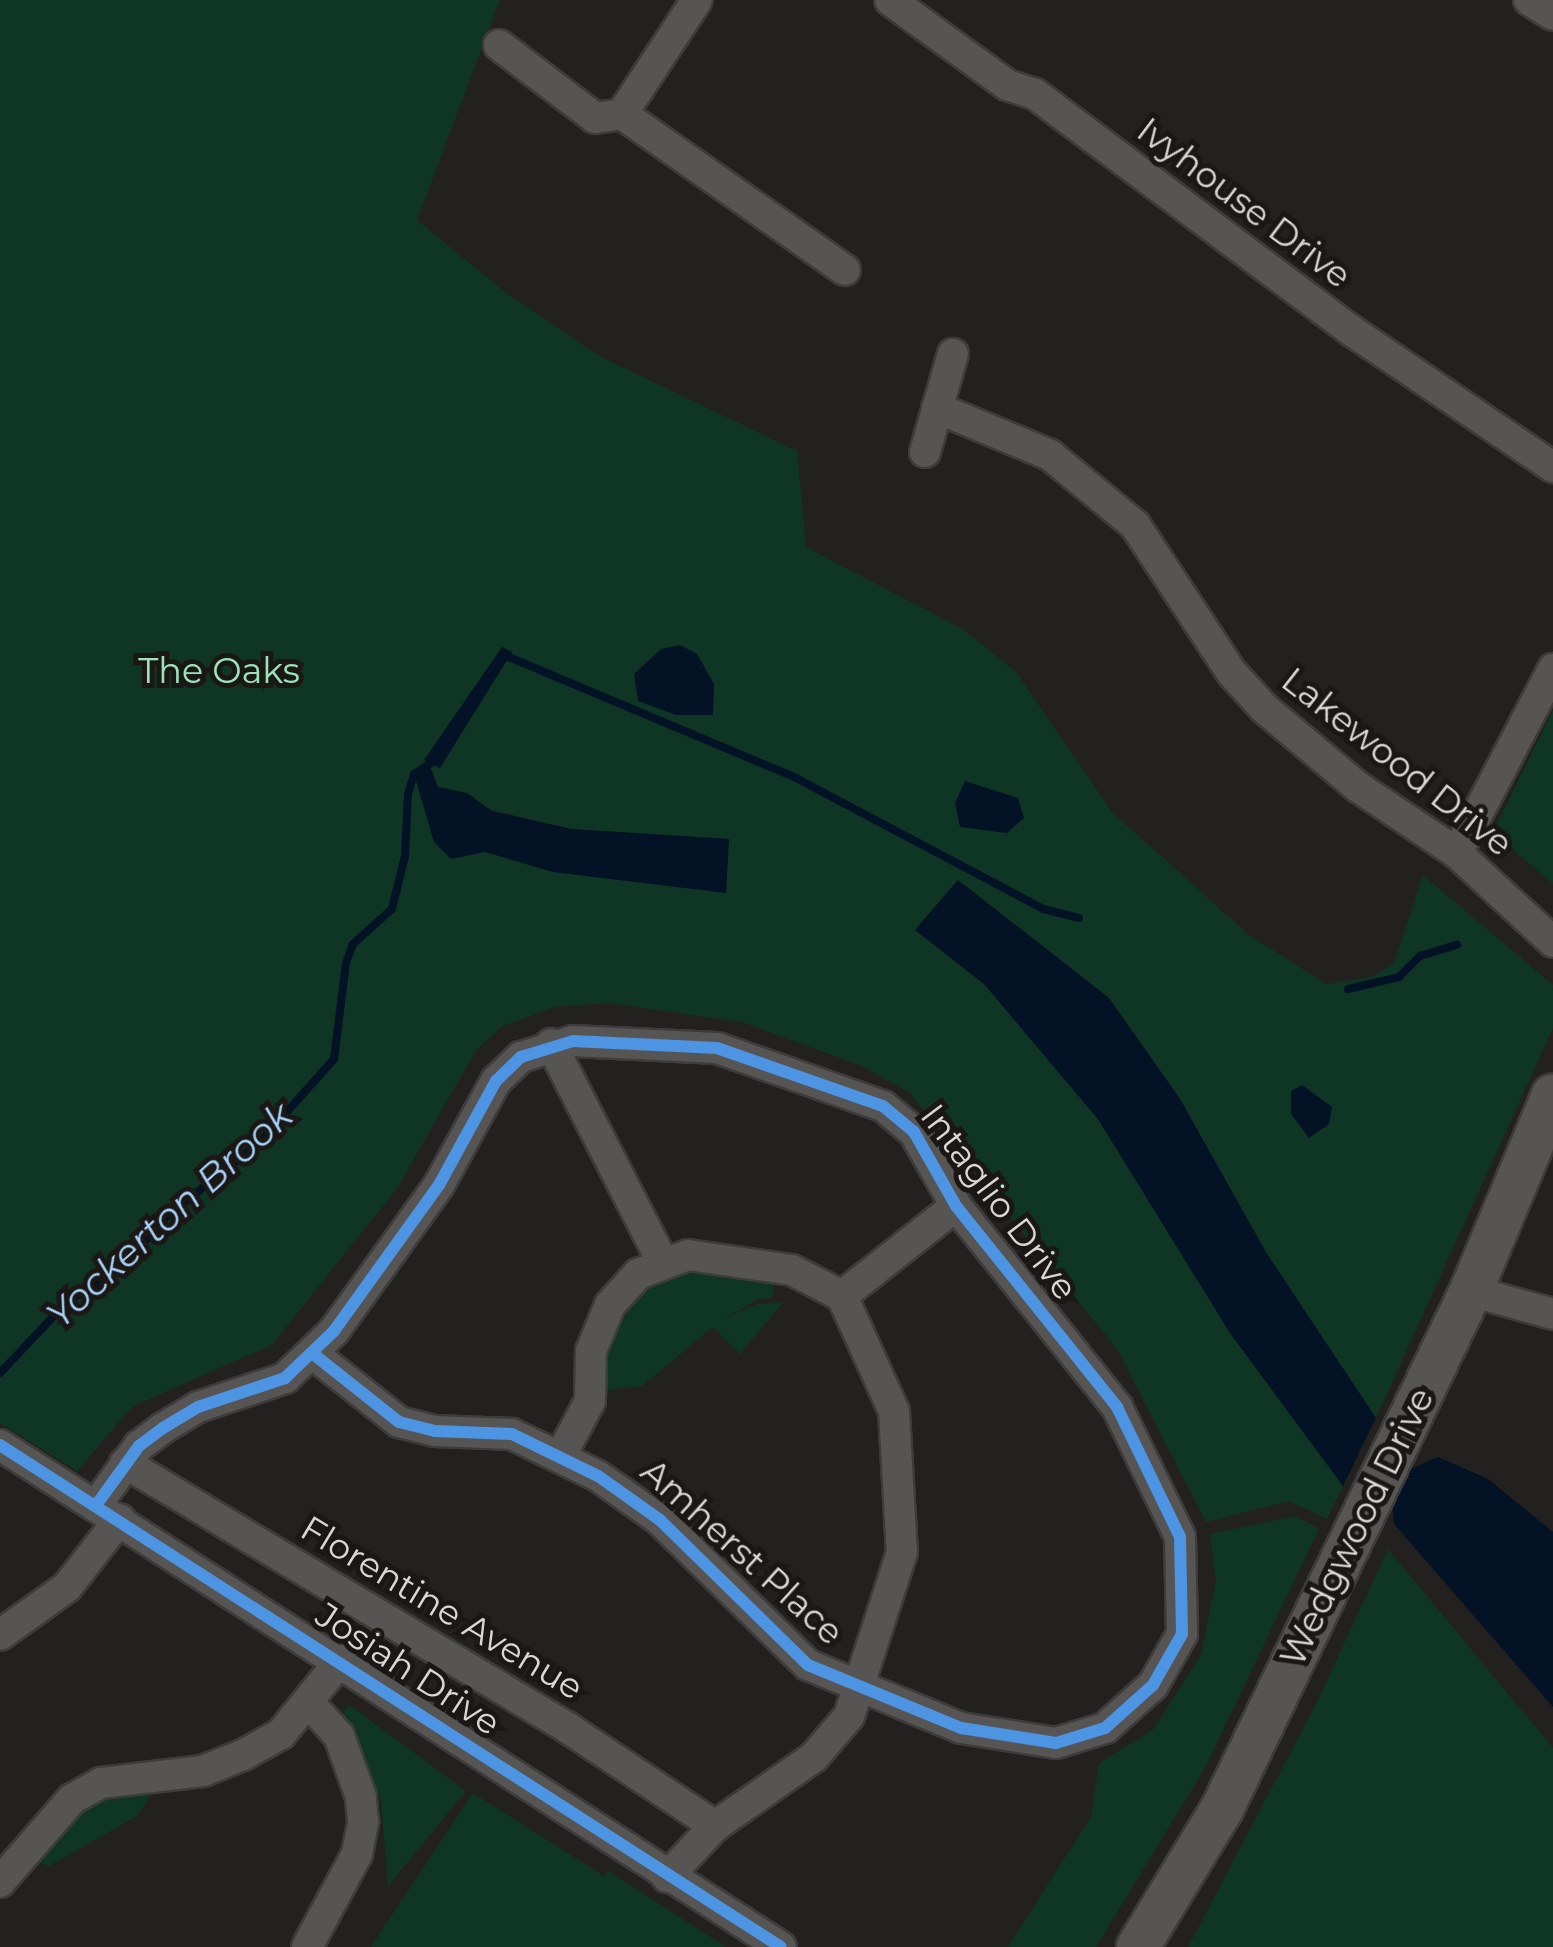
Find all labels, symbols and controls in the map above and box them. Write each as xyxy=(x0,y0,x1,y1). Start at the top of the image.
street label: Ivyhouse Drive xyxy=(1129,109,1359,297)
park label: The Oaks xyxy=(138,650,300,692)
street label: Lakewood Drive xyxy=(1273,659,1521,865)
water label: Yockerton Brook xyxy=(36,1092,302,1338)
street label: Intaglio Drive xyxy=(912,1096,1086,1308)
street label: Wedgwood Drive xyxy=(1271,1381,1443,1673)
street label: Amherst Place xyxy=(632,1450,852,1654)
street label: Florentine Avenue xyxy=(293,1507,591,1709)
street label: Josiah Drive xyxy=(308,1594,508,1744)

